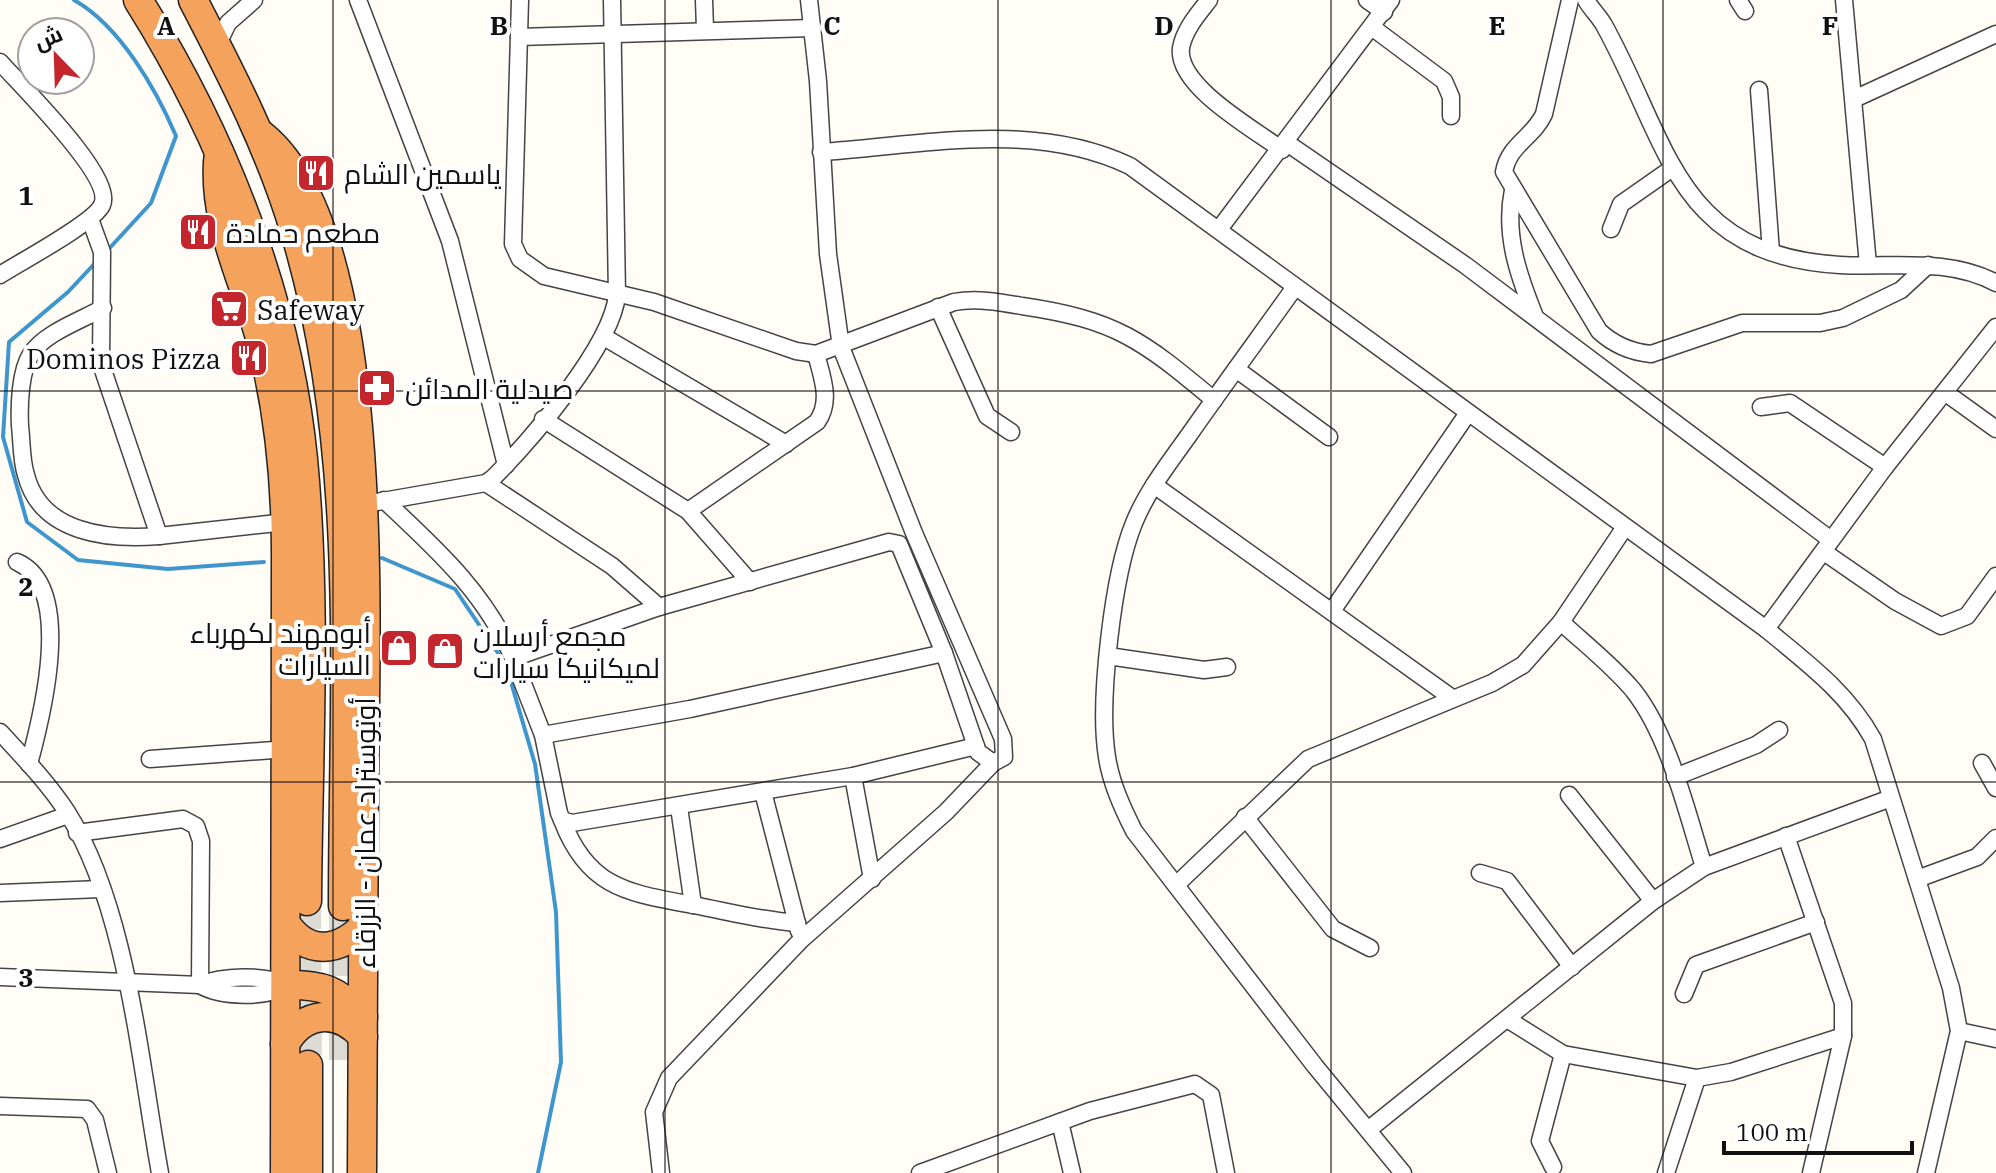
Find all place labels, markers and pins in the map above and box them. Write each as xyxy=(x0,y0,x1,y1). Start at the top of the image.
restaurant icon: ياسمين الشام xyxy=(295,152,337,194)
place label: ياسمين الشام xyxy=(344,155,502,194)
restaurant icon: مطعم حمادة xyxy=(177,211,219,253)
place label: مطعم حمادة xyxy=(226,214,380,253)
supermarket icon: Safeway xyxy=(208,288,250,330)
place label: Safeway xyxy=(257,291,365,328)
restaurant icon: Dominos Pizza xyxy=(228,337,270,379)
place label: Dominos Pizza xyxy=(26,340,221,377)
pharmacy icon: صيدلية المدائن xyxy=(356,367,398,409)
place label: صيدلية المدائن xyxy=(405,370,573,407)
place label: أبومهند لكهرباء السيارات xyxy=(190,614,371,683)
place label: مجمع أرسلان لميكانيكا سيارات xyxy=(473,617,660,686)
shop icon: أبومهند لكهرباء السيارات xyxy=(378,627,420,669)
shop icon: مجمع أرسلان لميكانيكا سيارات xyxy=(424,630,466,672)

